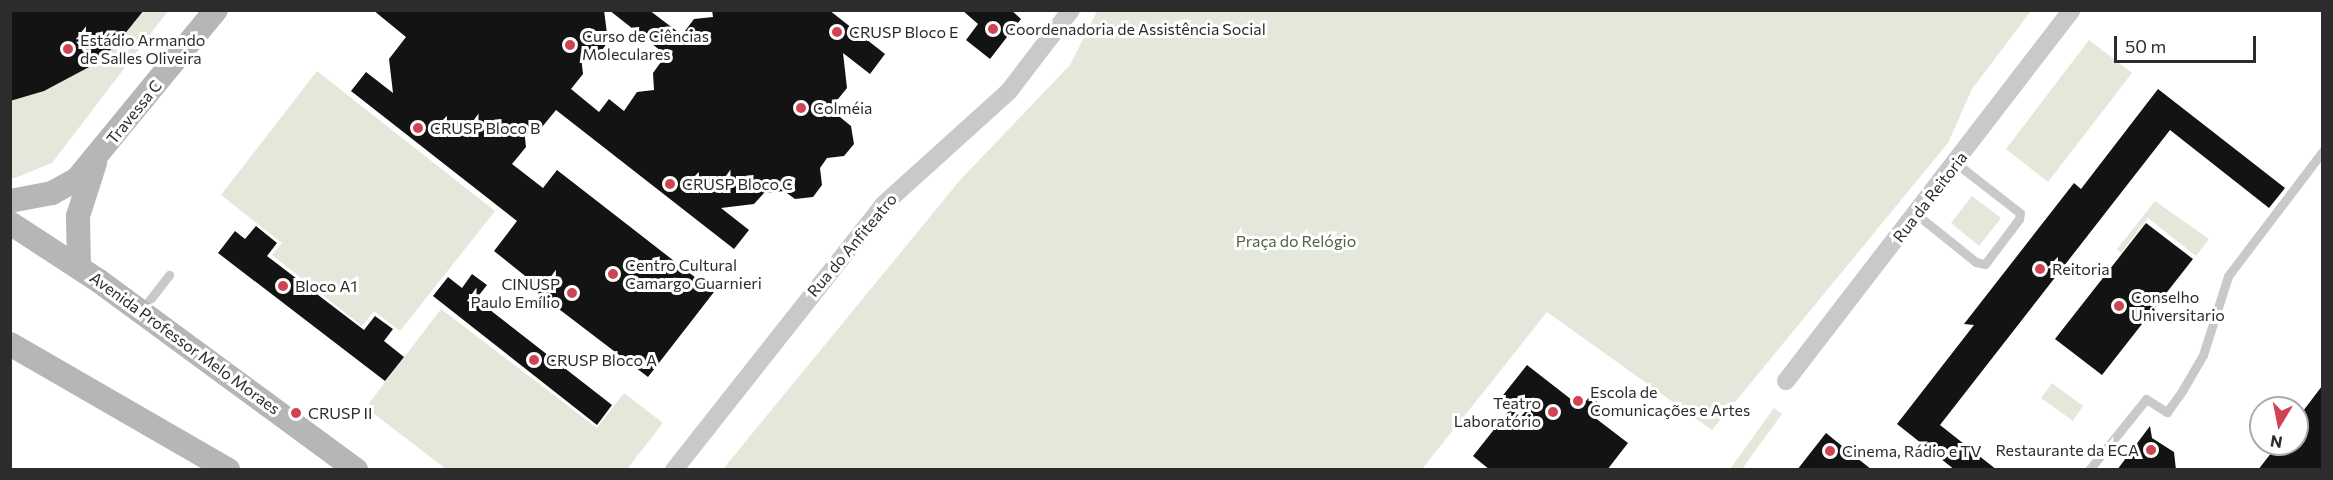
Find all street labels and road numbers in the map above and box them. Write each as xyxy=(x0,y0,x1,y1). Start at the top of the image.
street label: Travessa C xyxy=(102,76,166,148)
street label: Rua da Reitoria xyxy=(1889,148,1971,246)
street label: Rua do Anfiteatro xyxy=(803,189,901,301)
street label: Avenida Professor Melo Moraes xyxy=(86,268,284,418)

